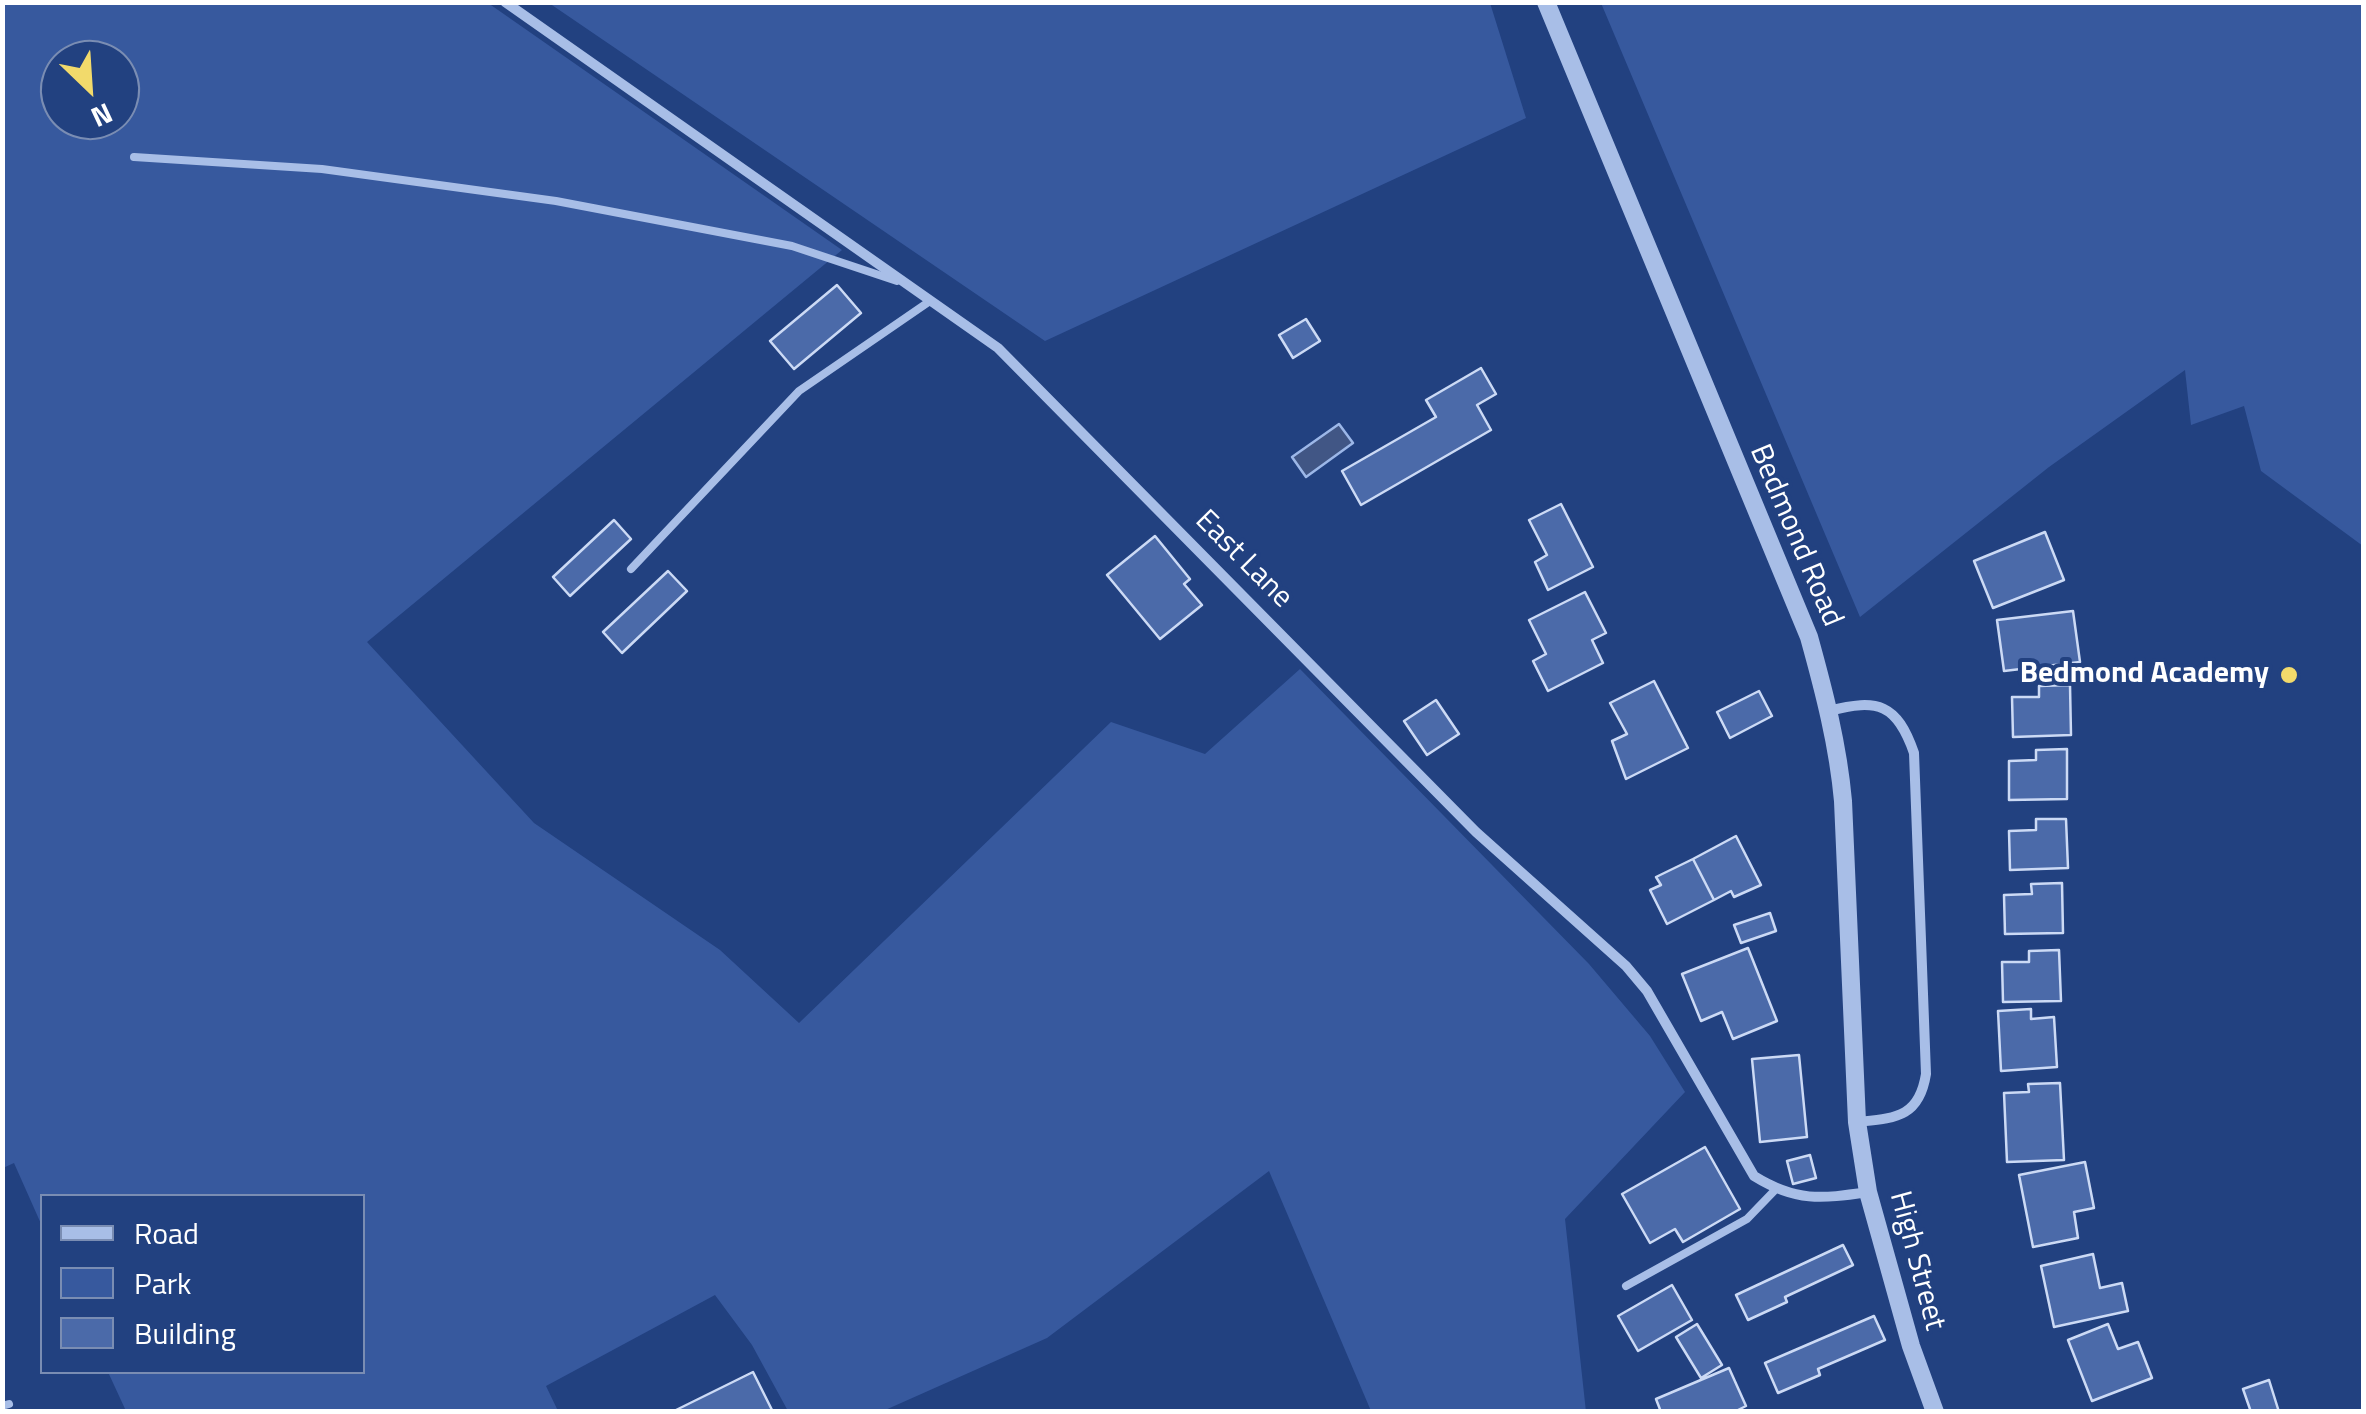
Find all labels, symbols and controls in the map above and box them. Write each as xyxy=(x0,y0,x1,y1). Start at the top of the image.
north arrow xyxy=(40,40,140,140)
text: N xyxy=(84,92,120,139)
street label: Bedmond Road xyxy=(1741,440,1849,632)
street label: East Lane xyxy=(1187,504,1299,616)
place label: Bedmond Academy xyxy=(2020,657,2269,693)
marker: Bedmond Academy xyxy=(2278,664,2300,686)
street label: High Street xyxy=(1880,1188,1952,1334)
legend xyxy=(40,1194,365,1374)
text: Road xyxy=(134,1210,199,1256)
text: Park xyxy=(134,1260,191,1306)
text: Building xyxy=(134,1310,236,1356)

